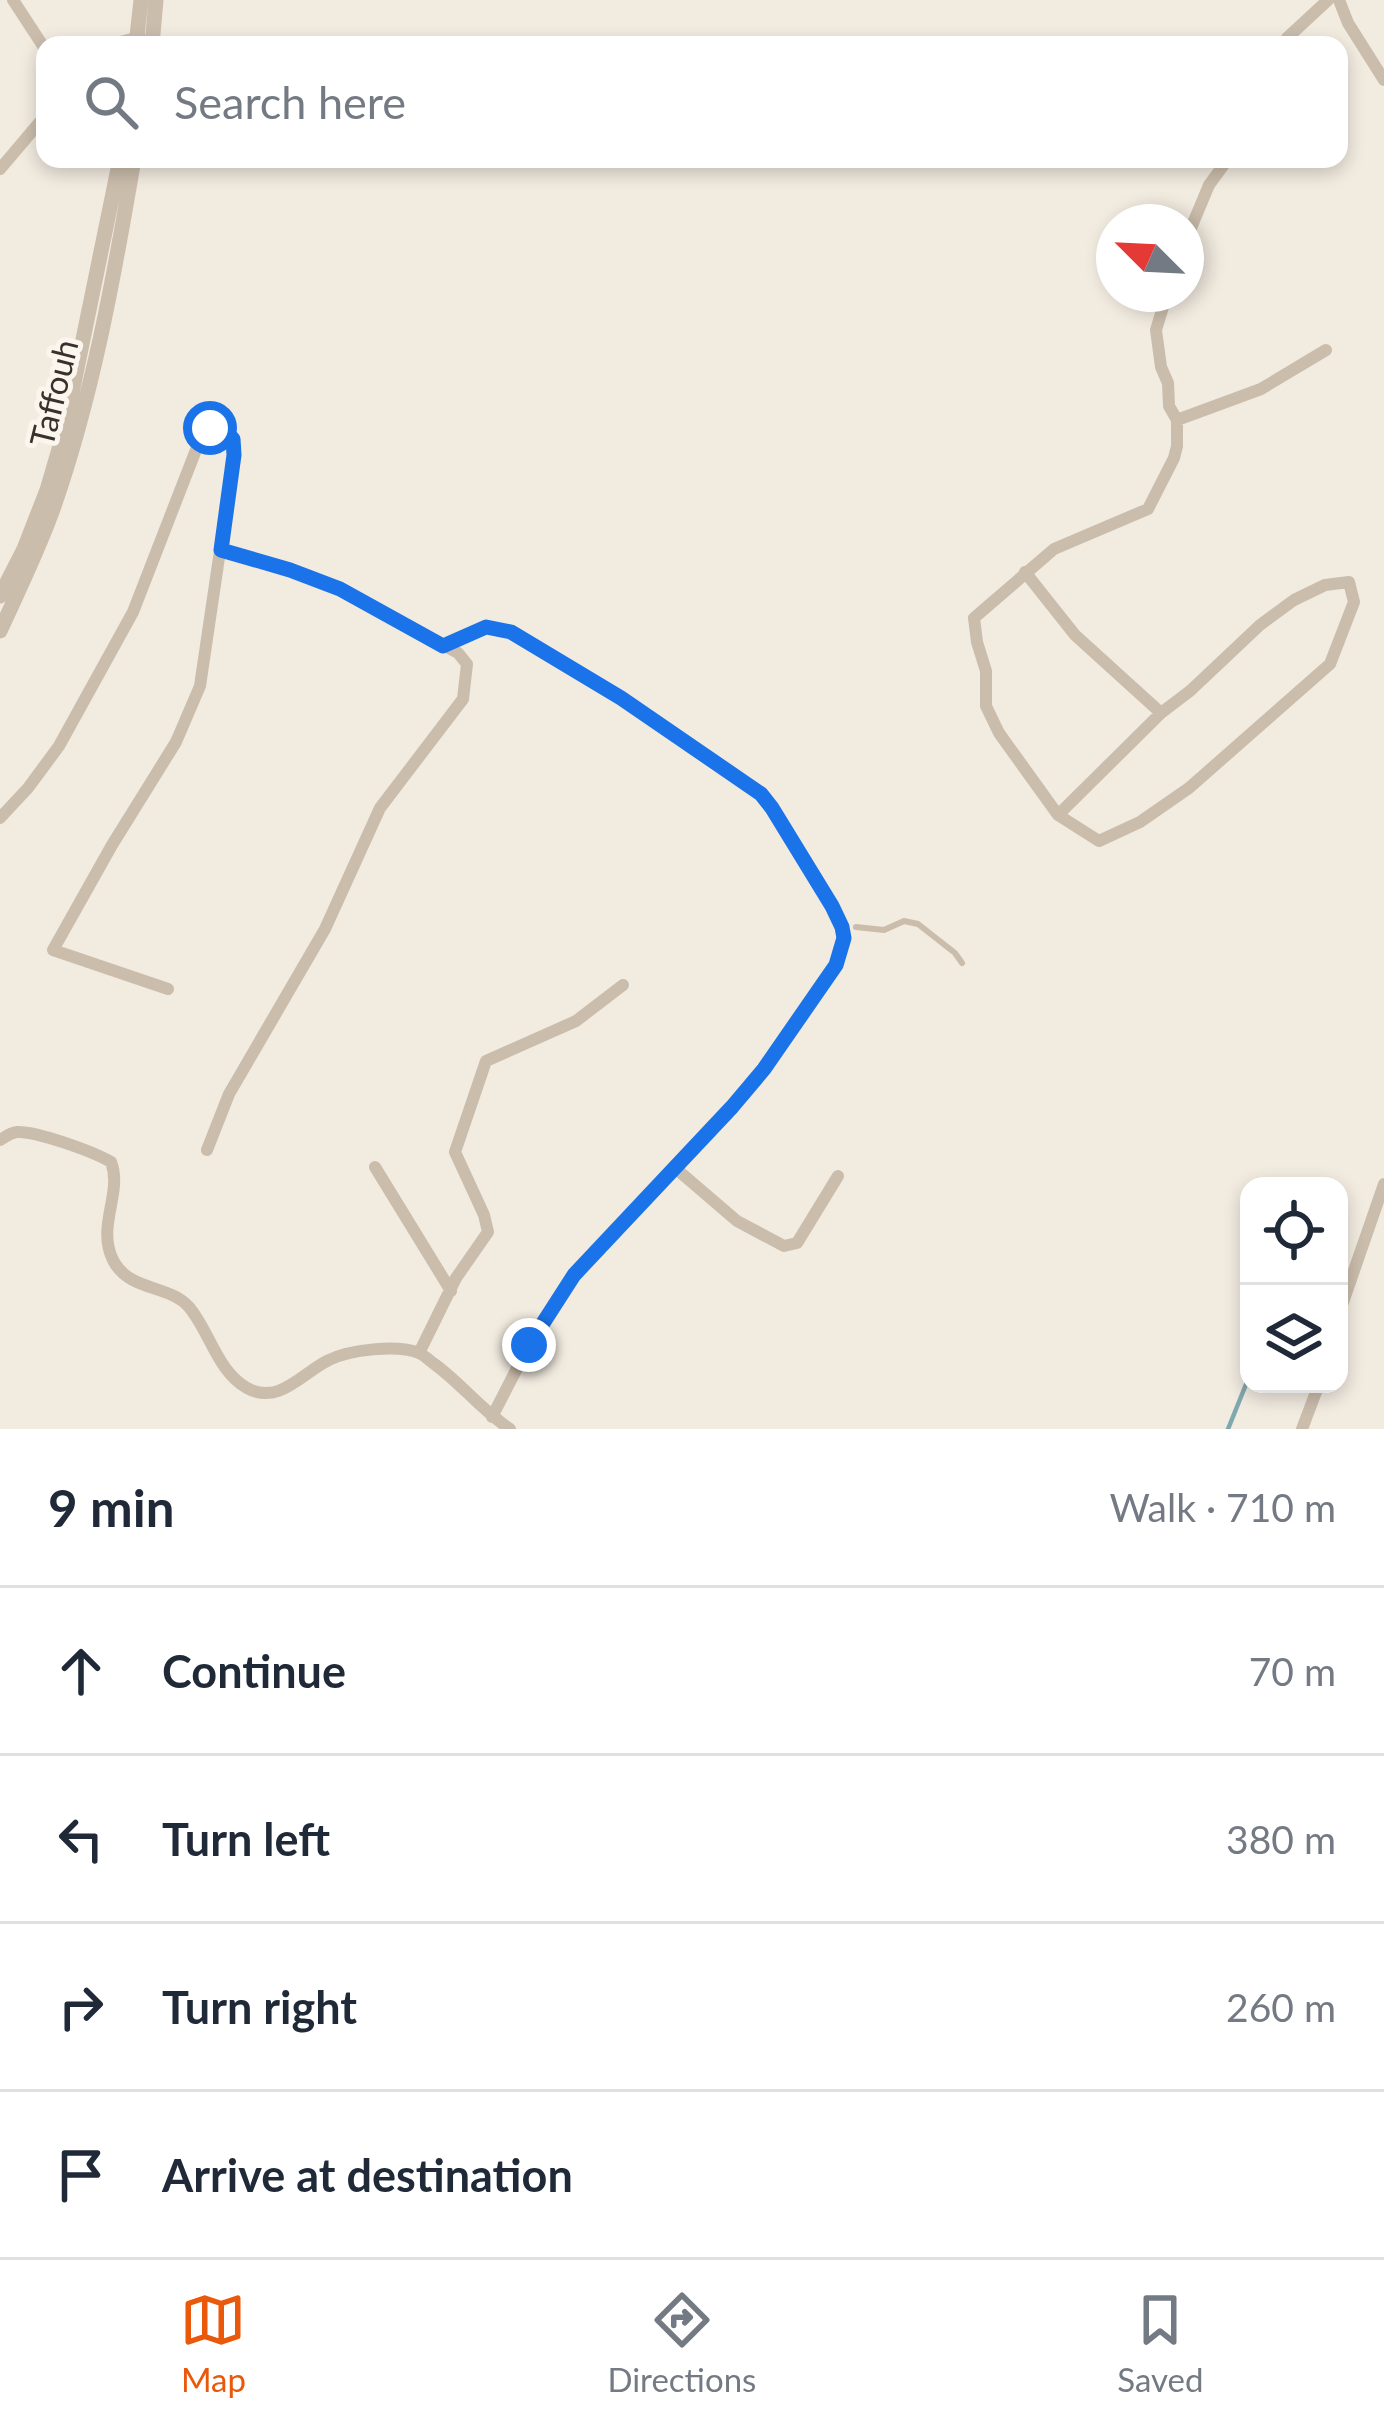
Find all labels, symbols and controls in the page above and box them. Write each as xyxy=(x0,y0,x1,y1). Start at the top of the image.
search box xyxy=(36,36,1348,168)
icon: search xyxy=(78,69,144,135)
text: Search here xyxy=(174,75,406,129)
north arrow xyxy=(1096,204,1204,312)
street label: Taffouh xyxy=(20,335,86,450)
route start xyxy=(183,401,237,455)
map controls xyxy=(1240,1177,1348,1393)
button: locate xyxy=(1240,1177,1348,1285)
button: layers xyxy=(1240,1285,1348,1393)
route end xyxy=(502,1318,556,1372)
text: 9 min xyxy=(48,1477,174,1538)
text: Walk · 710 m xyxy=(1109,1484,1336,1530)
icon: ahead xyxy=(48,1638,114,1704)
text: Continue xyxy=(162,1644,346,1698)
text: 70 m xyxy=(1249,1648,1336,1694)
icon: left xyxy=(48,1806,114,1872)
text: Turn left xyxy=(162,1812,330,1866)
text: 380 m xyxy=(1226,1816,1336,1862)
icon: right xyxy=(48,1974,114,2040)
text: Turn right xyxy=(162,1980,357,2034)
text: 260 m xyxy=(1226,1984,1336,2030)
icon: arrive xyxy=(48,2142,114,2208)
text: Arrive at destination xyxy=(162,2148,573,2202)
tab: Map xyxy=(180,2287,246,2399)
tab: Directions xyxy=(607,2287,756,2399)
tab: Saved xyxy=(1117,2287,1204,2399)

